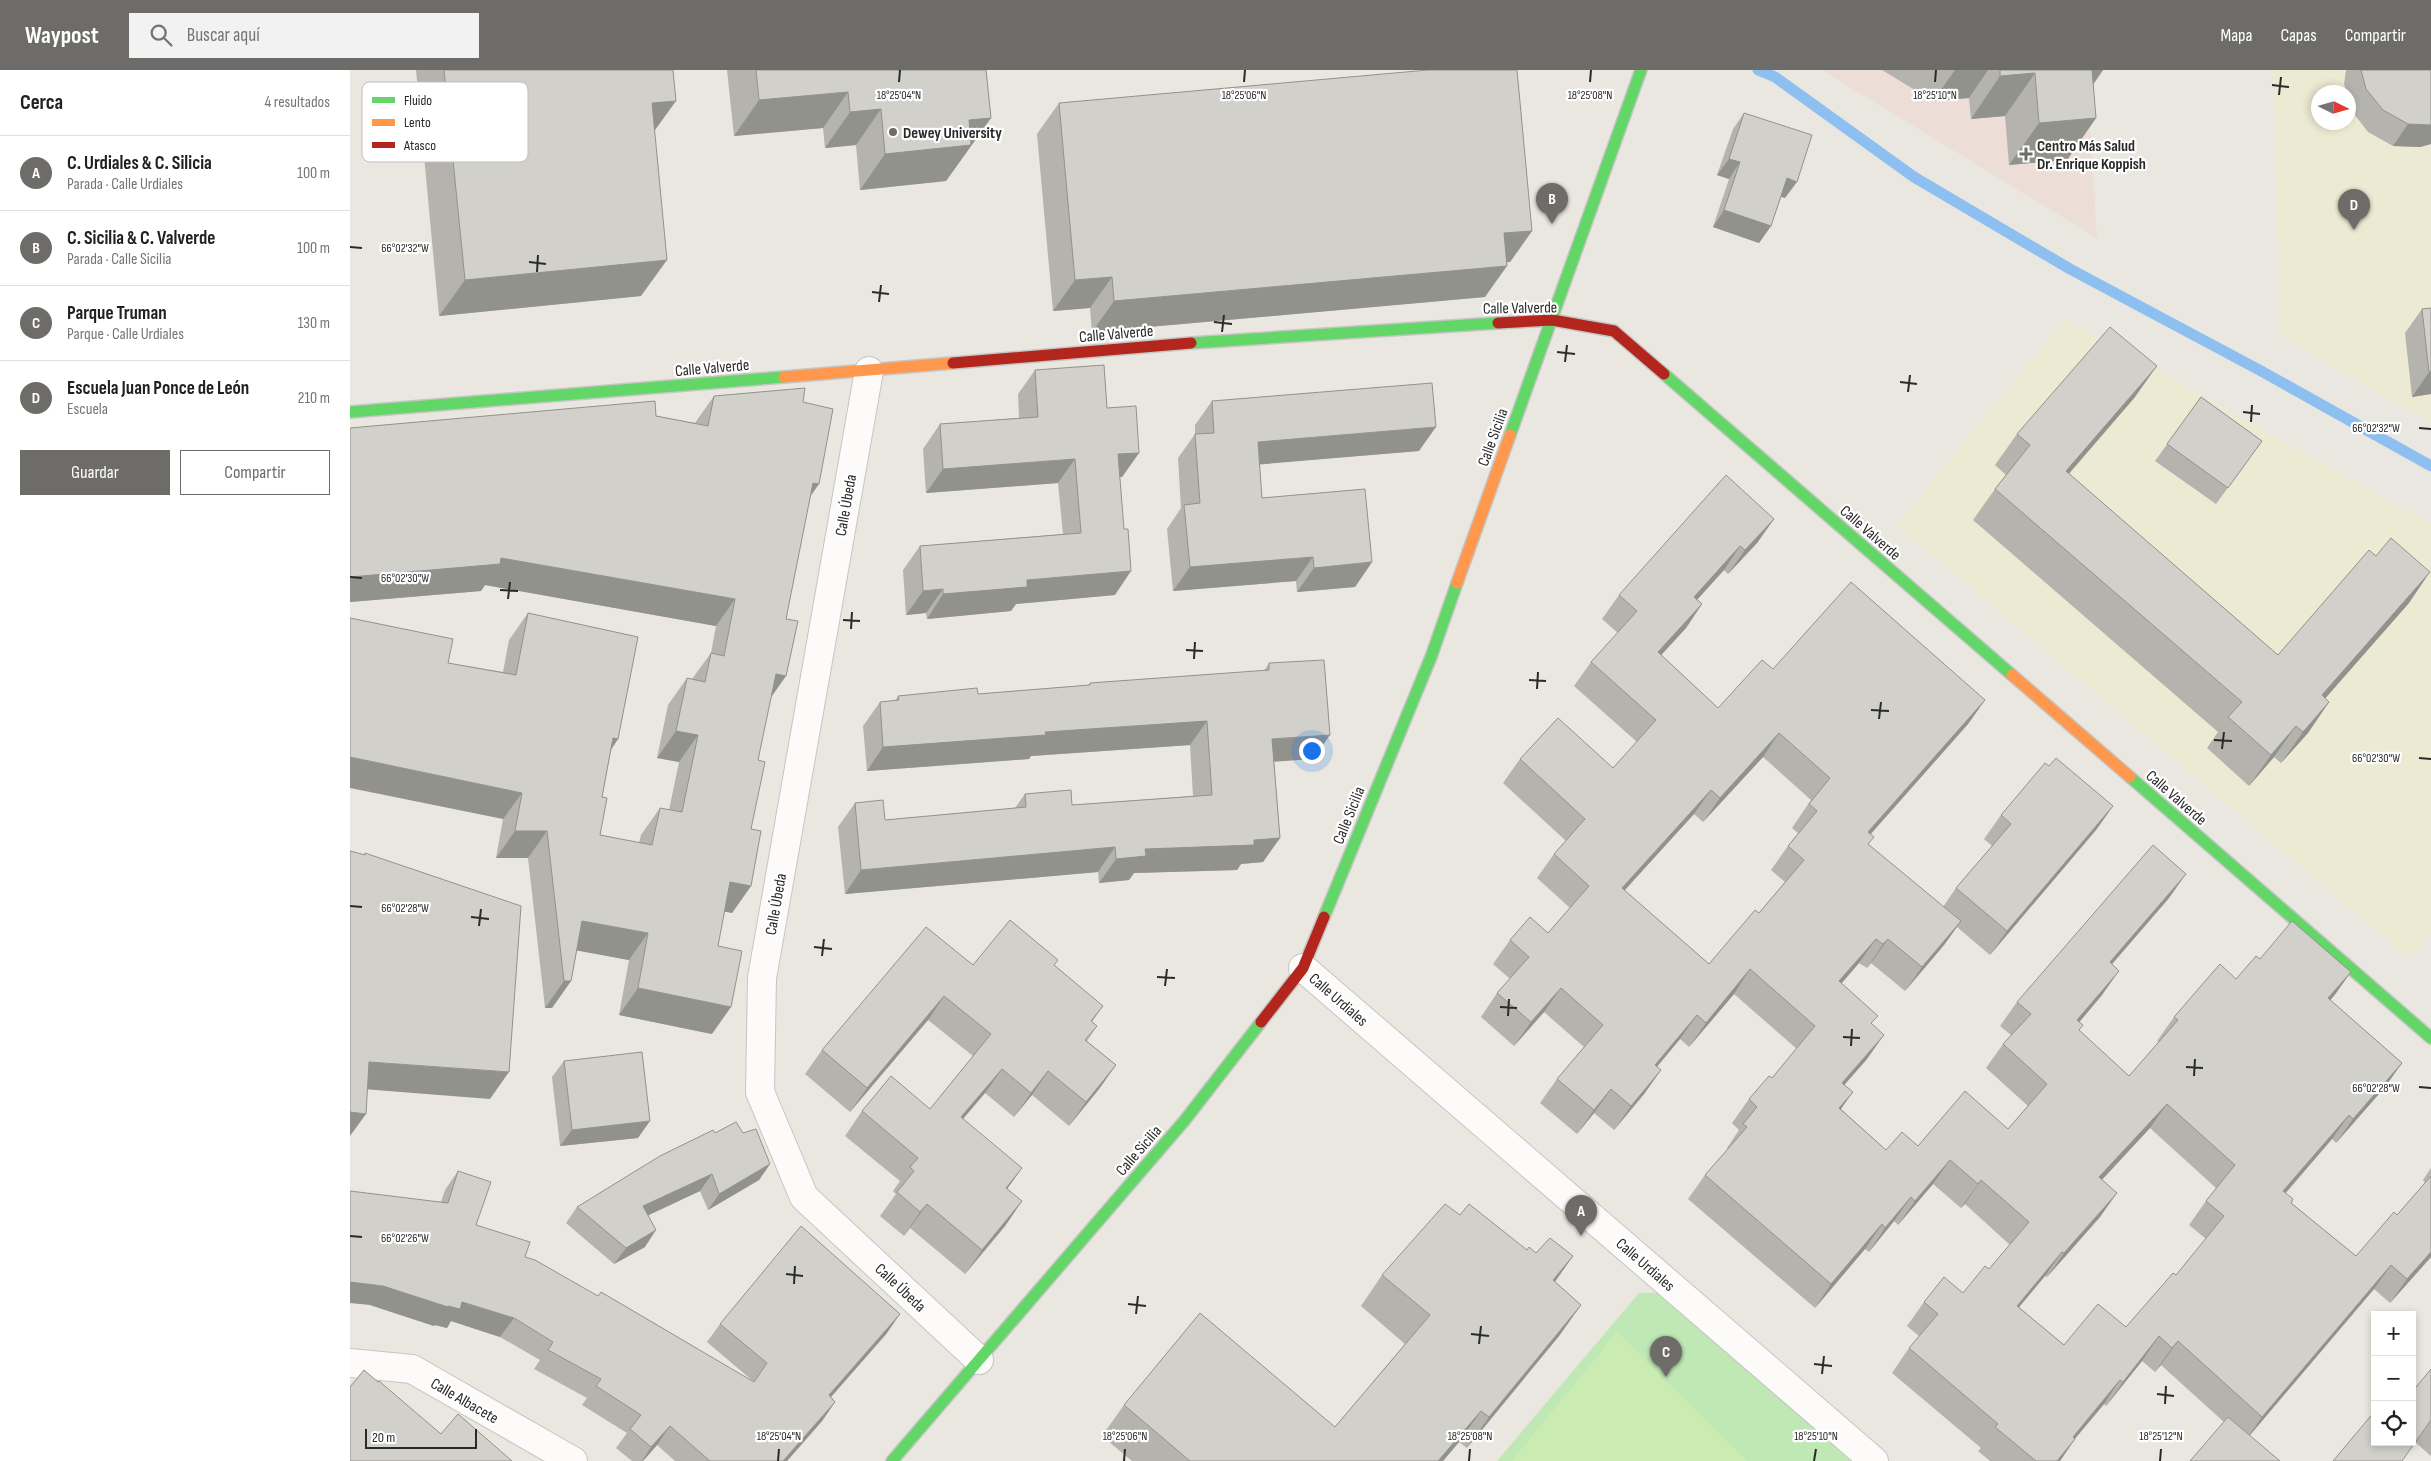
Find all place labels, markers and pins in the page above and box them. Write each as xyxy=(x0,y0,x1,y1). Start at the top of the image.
place label: Dewey University xyxy=(903,124,1002,143)
marker: Dewey University xyxy=(887,126,899,138)
place label: Centro Más Salud Dr. Enrique Koppish xyxy=(2037,137,2146,174)
marker: Centro Más Salud Dr. Enrique Koppish xyxy=(2019,147,2033,161)
pin: B xyxy=(1536,183,1568,224)
pin: D xyxy=(2338,189,2370,230)
pin: A xyxy=(1565,1195,1597,1236)
pin: C xyxy=(1650,1336,1682,1377)

